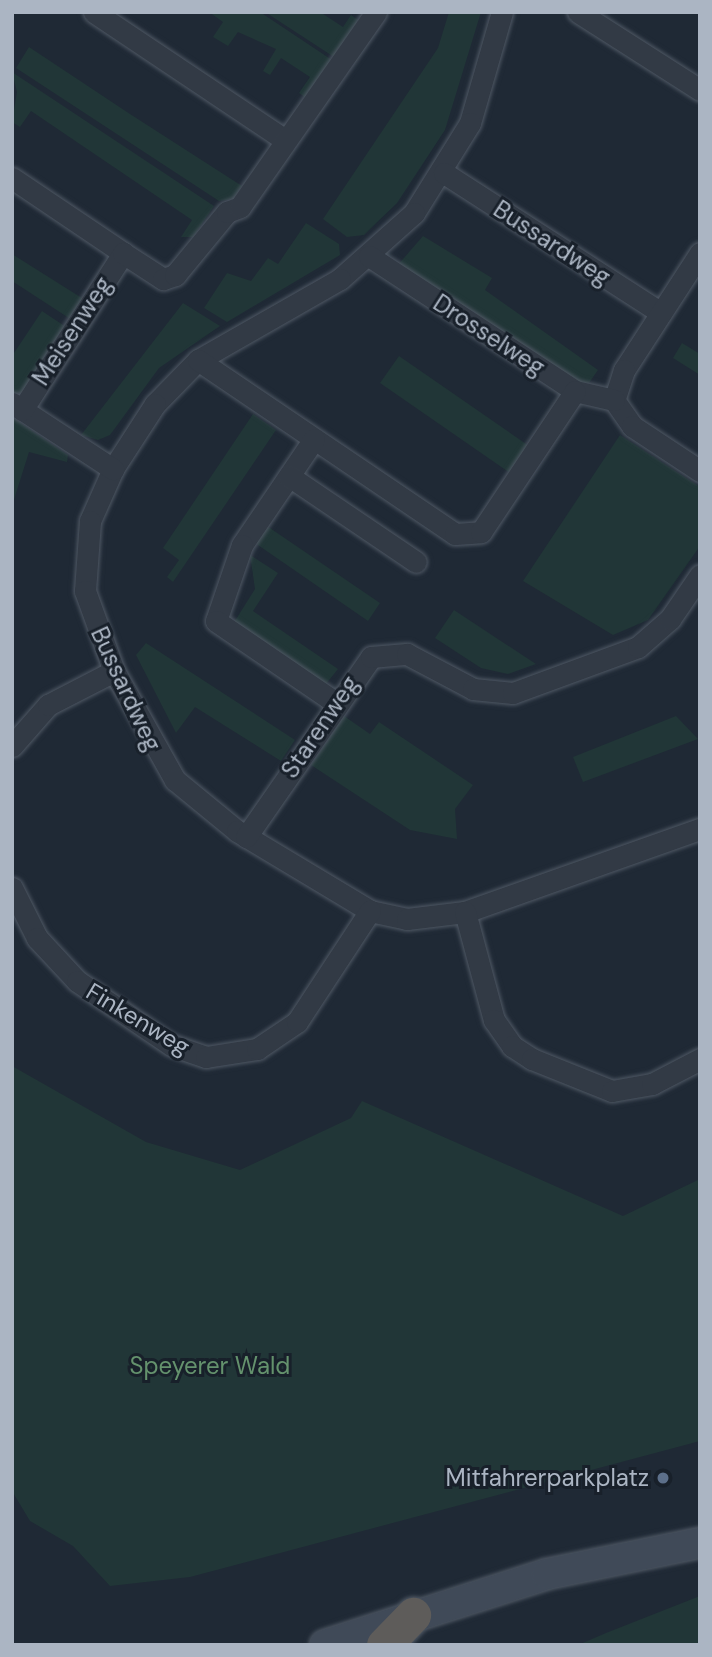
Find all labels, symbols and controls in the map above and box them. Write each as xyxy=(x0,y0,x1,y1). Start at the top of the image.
street label: Bussardweg xyxy=(488,195,616,291)
street label: Meisenweg xyxy=(26,271,118,391)
street label: Drosselweg xyxy=(428,288,550,382)
street label: Bussardweg xyxy=(85,622,167,756)
street label: Starenweg xyxy=(275,670,365,784)
street label: Finkenweg xyxy=(81,977,195,1061)
park label: Speyerer Wald xyxy=(130,1352,290,1380)
place label: Mitfahrerparkplatz xyxy=(446,1464,649,1492)
marker: Mitfahrerparkplatz xyxy=(655,1470,671,1486)

